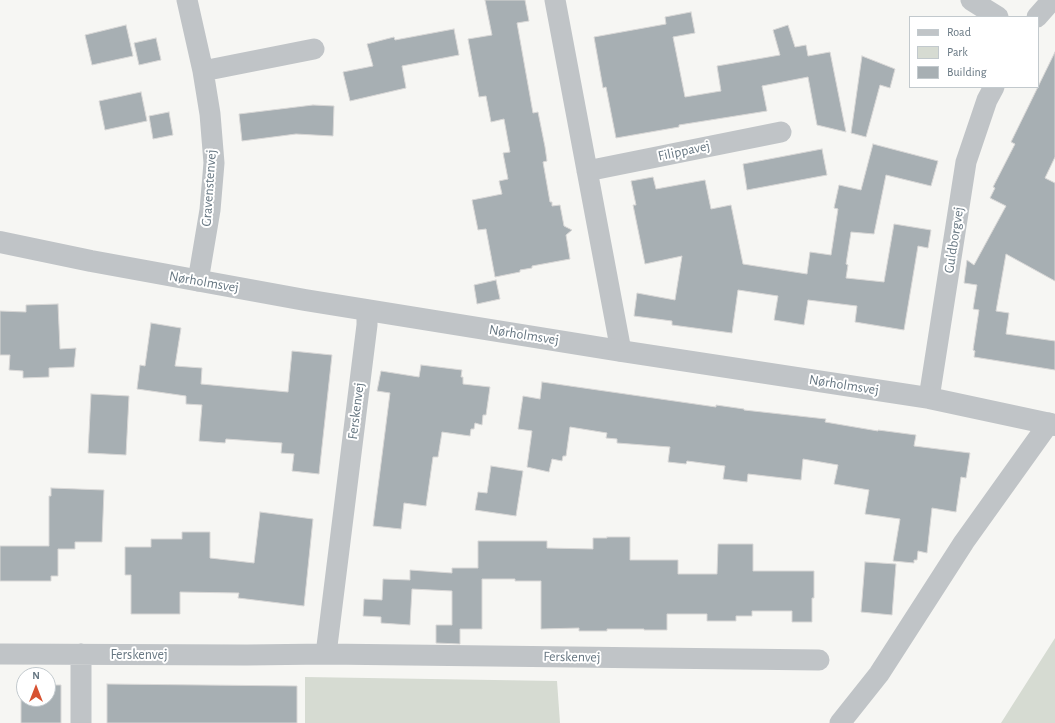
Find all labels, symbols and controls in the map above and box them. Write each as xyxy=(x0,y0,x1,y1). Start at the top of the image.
legend xyxy=(909,16,1039,88)
text: Road xyxy=(947,26,971,38)
text: Park xyxy=(947,46,968,58)
text: Building xyxy=(947,66,987,78)
street label: Filippavej xyxy=(656,137,712,165)
street label: Gravenstenvej xyxy=(198,149,220,227)
street label: Guldborgvej xyxy=(940,206,968,274)
street label: Nørholmsvej xyxy=(168,268,240,296)
street label: Nørholmsvej xyxy=(488,321,560,349)
street label: Nørholmsvej xyxy=(808,371,880,399)
street label: Ferskenvej xyxy=(344,382,368,440)
street label: Ferskenvej xyxy=(110,647,168,663)
street label: Ferskenvej xyxy=(543,648,601,666)
north arrow xyxy=(16,667,56,707)
text: N xyxy=(32,670,40,681)

